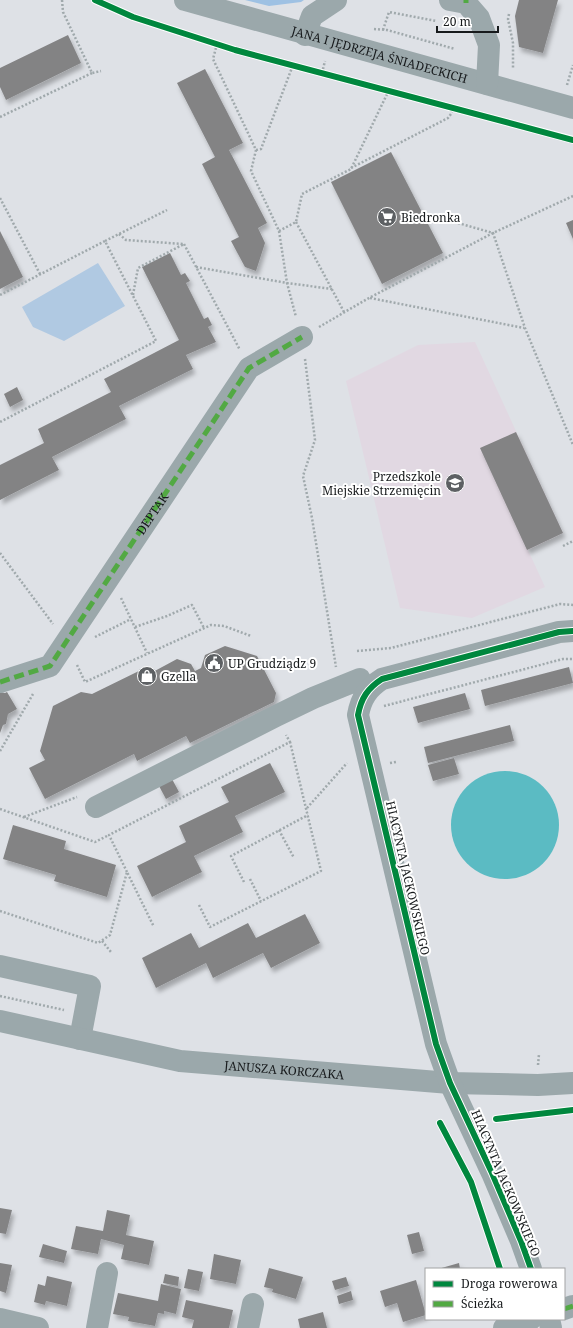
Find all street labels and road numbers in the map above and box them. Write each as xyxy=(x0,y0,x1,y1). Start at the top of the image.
street label: JANA I JĘDRZEJA ŚNIADECKICH xyxy=(289,21,470,87)
street label: DEPTAK xyxy=(132,489,172,538)
street label: HIACYNTA JACKOWSKIEGO xyxy=(382,799,434,957)
street label: JANUSZA KORCZAKA xyxy=(223,1056,345,1083)
street label: HIACYNTA JACKOWSKIEGO xyxy=(467,1107,545,1259)

